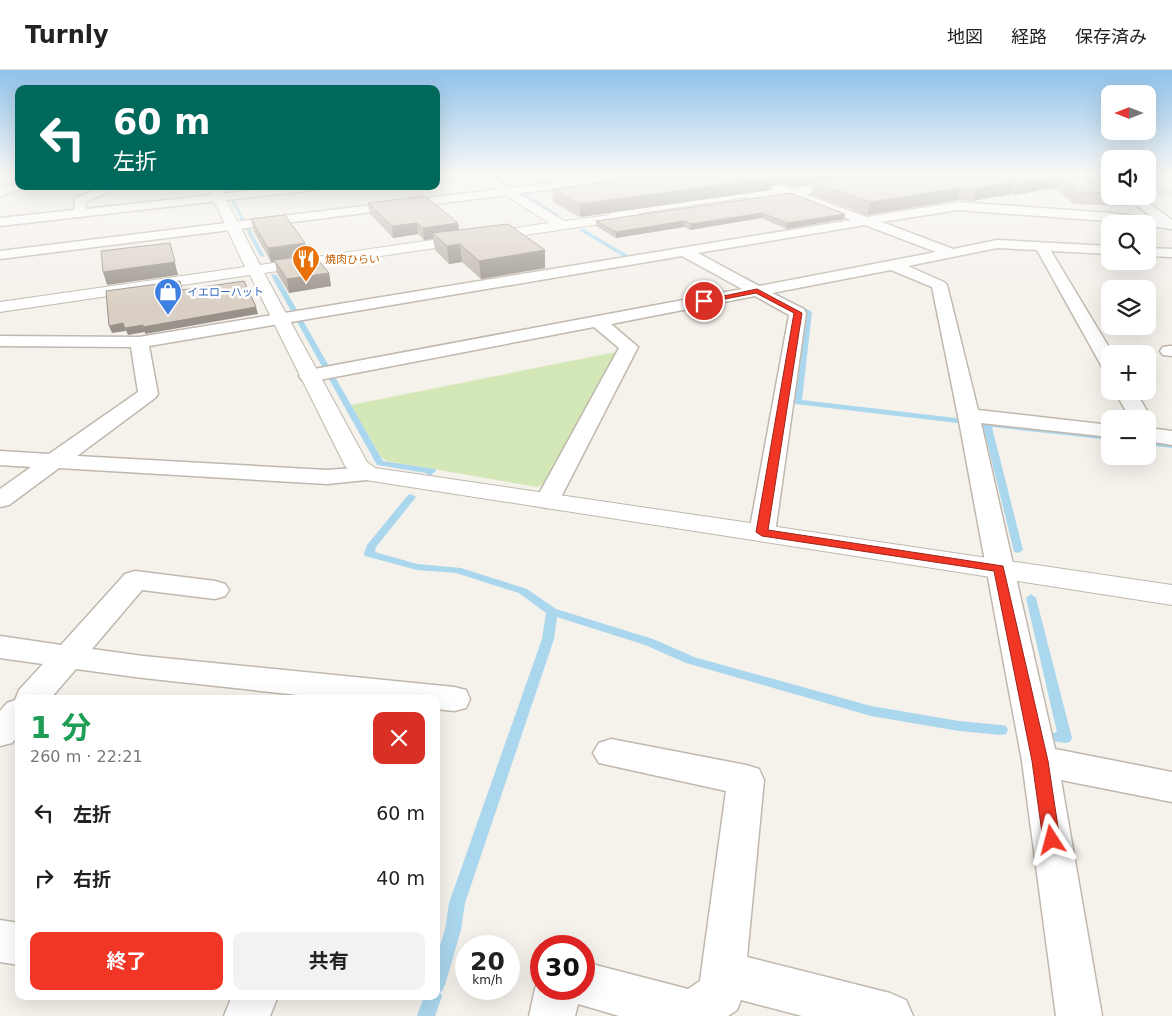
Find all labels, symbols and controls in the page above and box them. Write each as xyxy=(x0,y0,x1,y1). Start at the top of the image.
text: Turnly xyxy=(25,21,109,49)
text: 地図 xyxy=(947,26,983,47)
text: 経路 xyxy=(1011,26,1047,47)
text: 保存済み xyxy=(1075,26,1147,47)
north arrow xyxy=(1101,85,1156,140)
map controls xyxy=(1101,85,1156,465)
text: 60 m xyxy=(113,102,210,142)
icon: left xyxy=(30,105,95,170)
text: 左折 xyxy=(113,149,157,174)
button: sound xyxy=(1101,150,1156,205)
button: search xyxy=(1101,215,1156,270)
restaurant icon: 焼肉ひらい xyxy=(291,244,321,283)
place label: 焼肉ひらい xyxy=(325,253,380,266)
shop icon: イエローハット xyxy=(153,277,183,316)
pin xyxy=(683,280,725,322)
button: layers xyxy=(1101,280,1156,335)
place label: イエローハット xyxy=(187,286,264,299)
icon: arrive xyxy=(690,287,718,315)
button: + xyxy=(1101,345,1156,400)
button: − xyxy=(1101,410,1156,465)
text: 1 分 xyxy=(30,710,91,745)
button: close xyxy=(373,712,425,764)
text: 260 m · 22:21 xyxy=(30,747,143,766)
icon: left xyxy=(30,799,58,827)
text: 60 m xyxy=(376,802,425,824)
text: 左折 xyxy=(73,803,111,825)
position arrow xyxy=(1025,813,1077,865)
icon: right xyxy=(30,864,58,892)
text: 40 m xyxy=(376,867,425,889)
text: 右折 xyxy=(73,868,111,890)
button: 終了 xyxy=(30,932,223,990)
button: 共有 xyxy=(233,932,425,990)
speed limit sign: 30 xyxy=(530,935,595,1000)
text: 20 xyxy=(470,947,505,976)
text: km/h xyxy=(472,973,503,987)

